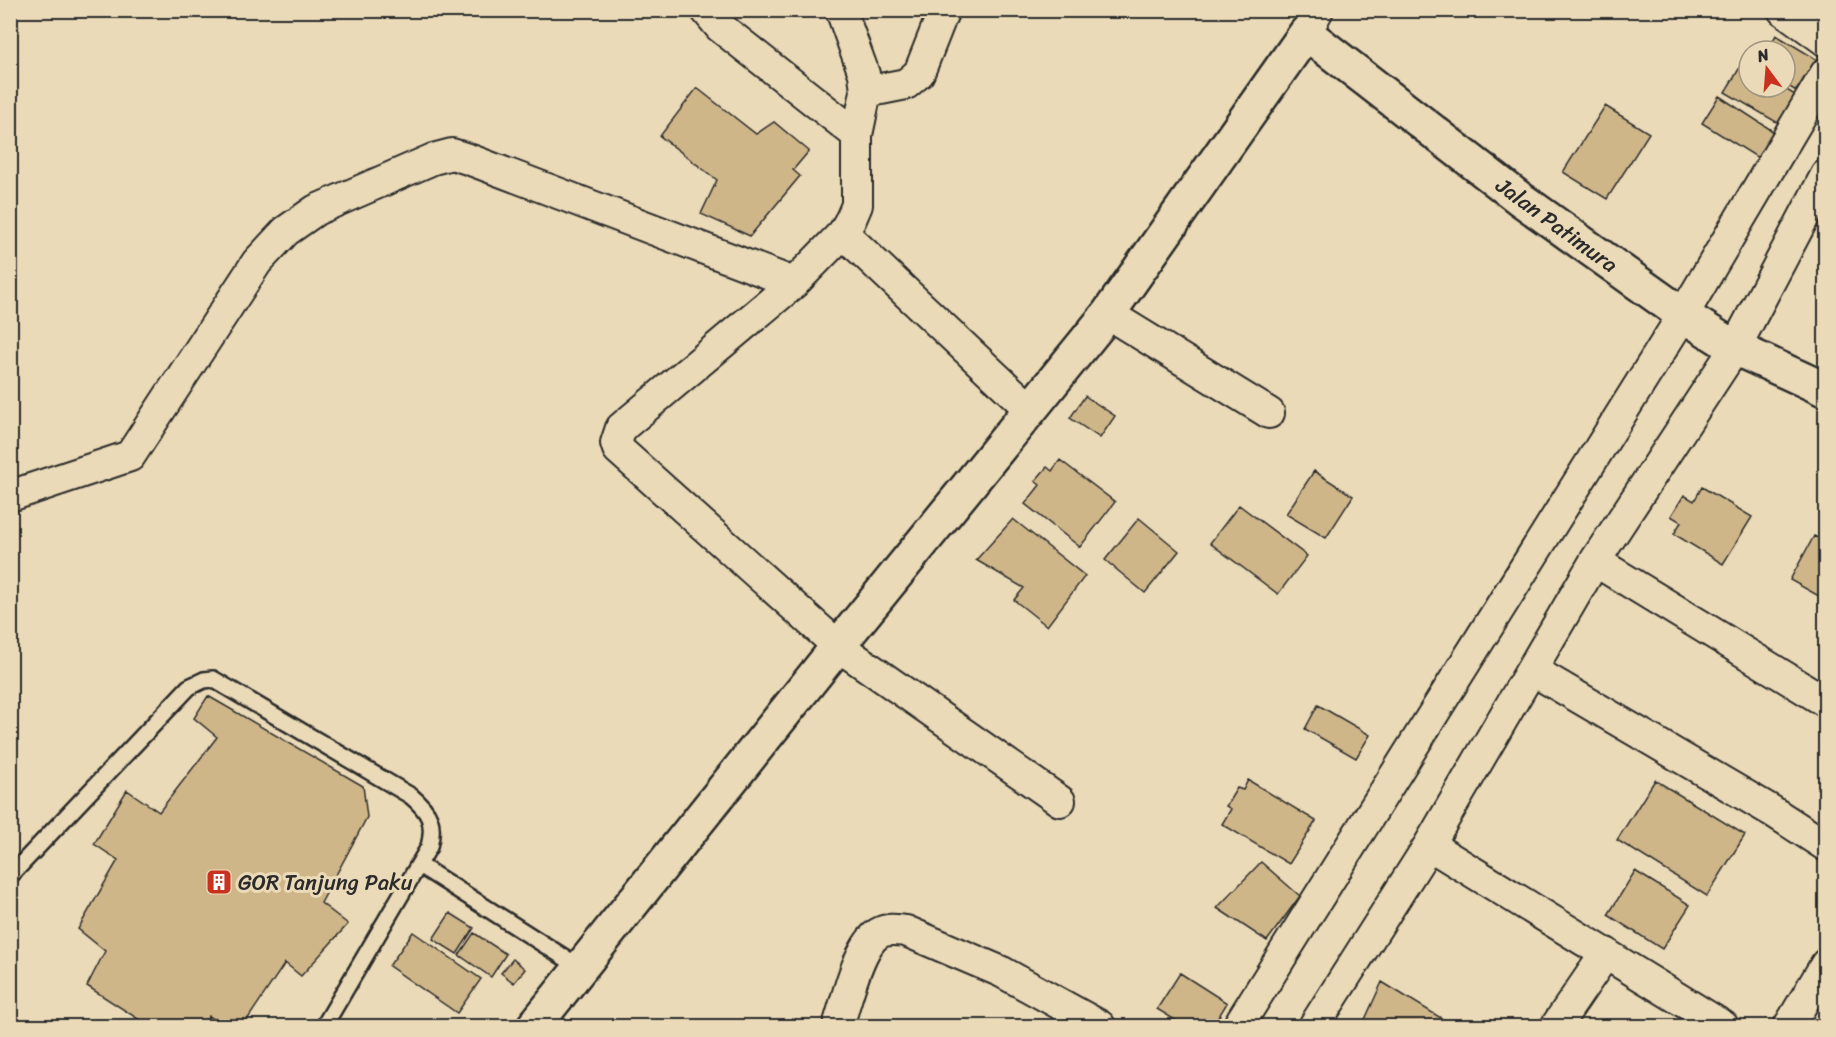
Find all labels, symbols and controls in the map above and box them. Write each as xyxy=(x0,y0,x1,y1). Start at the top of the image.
north arrow xyxy=(1737,39,1797,99)
text: N xyxy=(1753,39,1773,71)
street label: Jalan Patimura xyxy=(1487,166,1627,283)
place label: GOR Tanjung Paku xyxy=(238,863,413,902)
building icon: GOR Tanjung Paku xyxy=(204,867,234,897)

